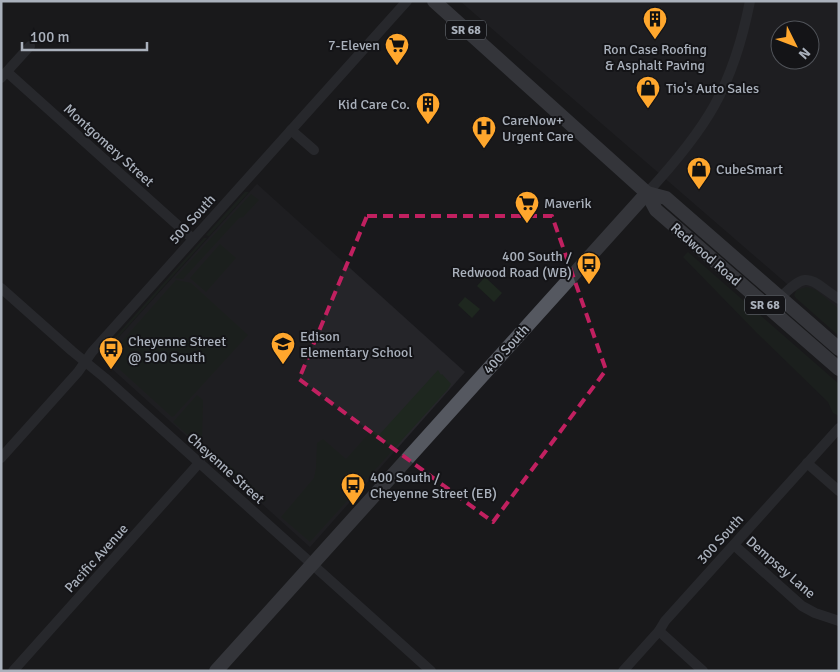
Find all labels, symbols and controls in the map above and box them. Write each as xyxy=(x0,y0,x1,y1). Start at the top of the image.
building icon: Ron Case Roofing & Asphalt Paving xyxy=(642,6,668,40)
scale bar xyxy=(22,20,148,52)
road number: SR 68 xyxy=(446,20,486,40)
north arrow xyxy=(770,20,820,70)
text: 100 m xyxy=(30,28,70,46)
supermarket icon: 7-Eleven xyxy=(384,32,410,66)
place label: 7-Eleven xyxy=(328,37,380,54)
place label: Ron Case Roofing & Asphalt Paving xyxy=(603,41,707,74)
text: N xyxy=(795,44,814,63)
shop icon: Tio's Auto Sales xyxy=(635,75,661,109)
place label: Tio's Auto Sales xyxy=(666,80,759,97)
building icon: Kid Care Co. xyxy=(415,91,441,125)
place label: Kid Care Co. xyxy=(338,96,410,113)
street label: Montgomery Street xyxy=(60,100,157,190)
place label: CareNow+ Urgent Care xyxy=(502,112,574,145)
hospital icon: CareNow+ Urgent Care xyxy=(471,115,497,149)
shop icon: CubeSmart xyxy=(686,156,712,190)
place label: CubeSmart xyxy=(716,161,783,178)
supermarket icon: Maverik xyxy=(514,190,540,224)
street label: 500 South xyxy=(166,191,219,248)
place label: Maverik xyxy=(544,195,592,212)
street label: Redwood Road xyxy=(667,219,744,290)
place label: 400 South / Redwood Road (WB) xyxy=(452,248,572,281)
bus stop icon: 400 South / Redwood Road (WB) xyxy=(576,251,602,285)
road number: SR 68 xyxy=(745,296,785,314)
street label: 400 South xyxy=(480,321,533,378)
place label: Edison Elementary School xyxy=(300,328,413,361)
school or university icon: Edison Elementary School xyxy=(270,331,296,365)
place label: Cheyenne Street @ 500 South xyxy=(128,333,226,366)
bus stop icon: Cheyenne Street @ 500 South xyxy=(98,336,124,370)
street label: Cheyenne Street xyxy=(184,429,268,508)
place label: 400 South / Cheyenne Street (EB) xyxy=(370,469,497,502)
bus stop icon: 400 South / Cheyenne Street (EB) xyxy=(340,472,366,506)
street label: 300 South xyxy=(694,511,747,568)
street label: Pacific Avenue xyxy=(61,520,132,596)
street label: Dempsey Lane xyxy=(743,533,819,602)

